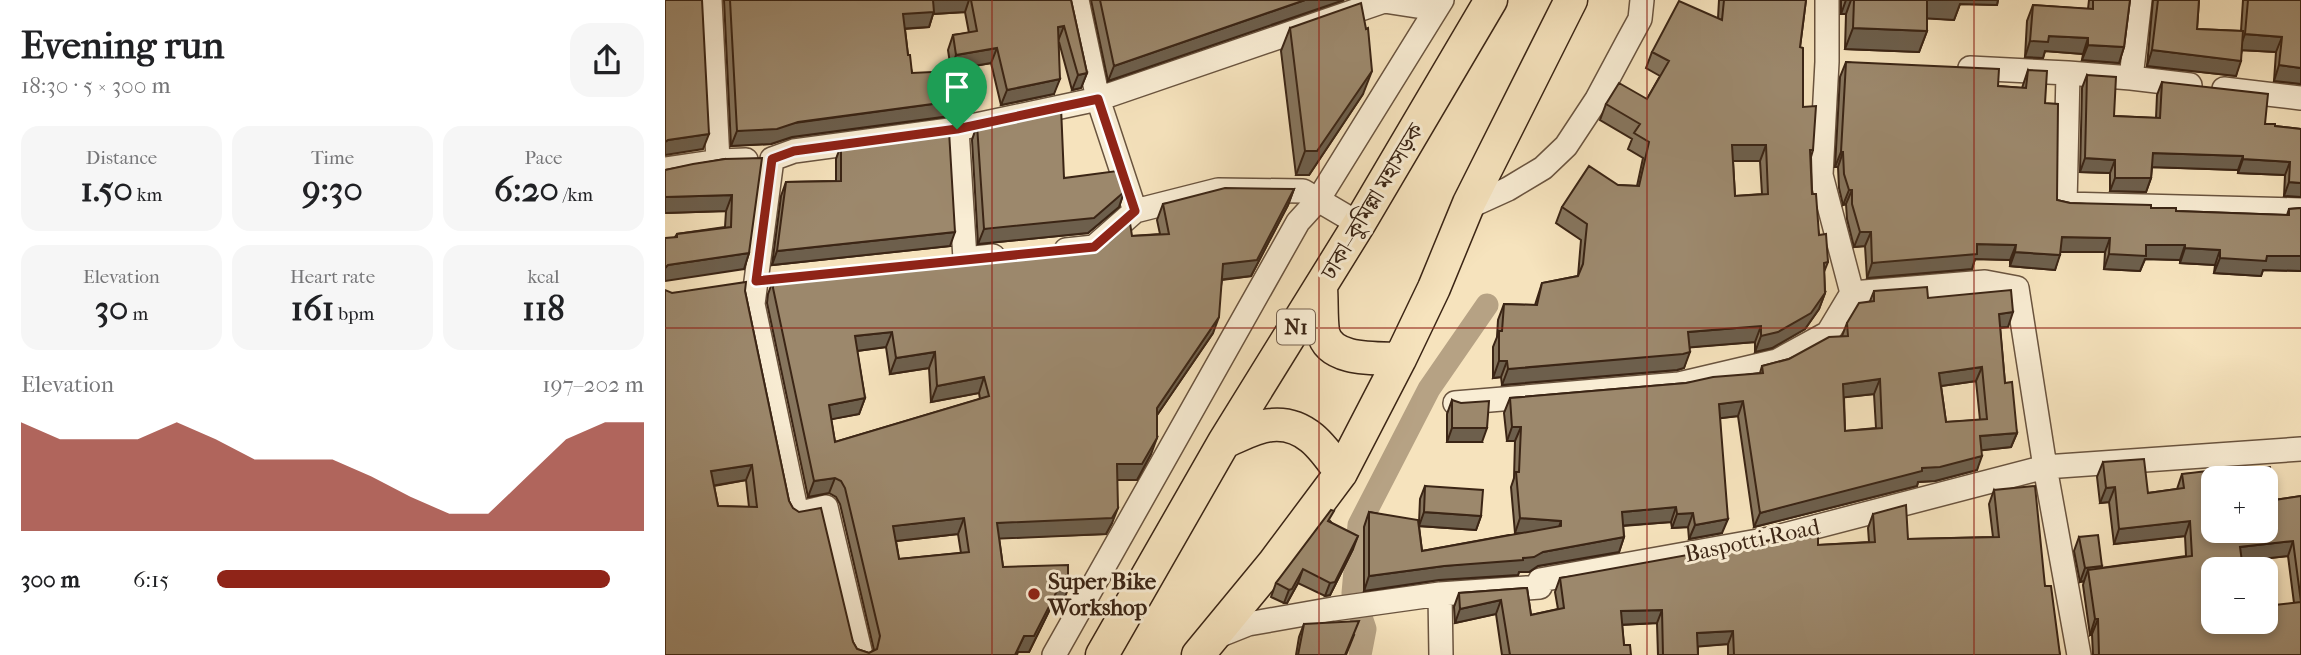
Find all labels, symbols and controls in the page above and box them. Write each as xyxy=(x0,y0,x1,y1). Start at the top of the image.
text: Evening run xyxy=(21,23,224,68)
button: share xyxy=(570,23,644,97)
pin xyxy=(927,57,987,129)
icon: arrive xyxy=(938,68,976,106)
text: 18:30 · 5 × 300 m xyxy=(21,72,171,99)
street label: ঢাকা–কুমিল্লা মহাসড়ক xyxy=(1315,118,1430,285)
text: Distance xyxy=(86,147,157,169)
text: Time xyxy=(311,147,354,169)
text: Pace xyxy=(525,147,562,169)
text: 1.50 xyxy=(81,169,133,210)
text: 9:30 xyxy=(302,169,363,210)
text: 6:20 xyxy=(494,169,559,210)
text: km xyxy=(133,184,162,206)
text: /km xyxy=(559,184,593,206)
text: Elevation xyxy=(83,266,160,288)
text: Heart rate xyxy=(290,266,375,288)
text: kcal xyxy=(528,266,559,288)
text: 30 xyxy=(95,288,128,329)
text: 161 xyxy=(291,288,334,329)
text: 118 xyxy=(522,288,565,329)
text: m xyxy=(128,303,148,325)
text: bpm xyxy=(334,303,374,325)
road number: N1 xyxy=(1277,310,1315,344)
text: Elevation xyxy=(21,371,114,398)
text: 197–202 m xyxy=(542,371,644,398)
map controls xyxy=(2201,466,2278,634)
button: + xyxy=(2201,466,2278,543)
street label: Baspotti Road xyxy=(1682,513,1823,568)
button: − xyxy=(2201,557,2278,634)
text: 300 m xyxy=(21,566,80,593)
text: 6:15 xyxy=(133,566,169,593)
place label: Super Bike Workshop xyxy=(1047,568,1157,621)
marker: Super Bike Workshop xyxy=(1026,586,1042,602)

